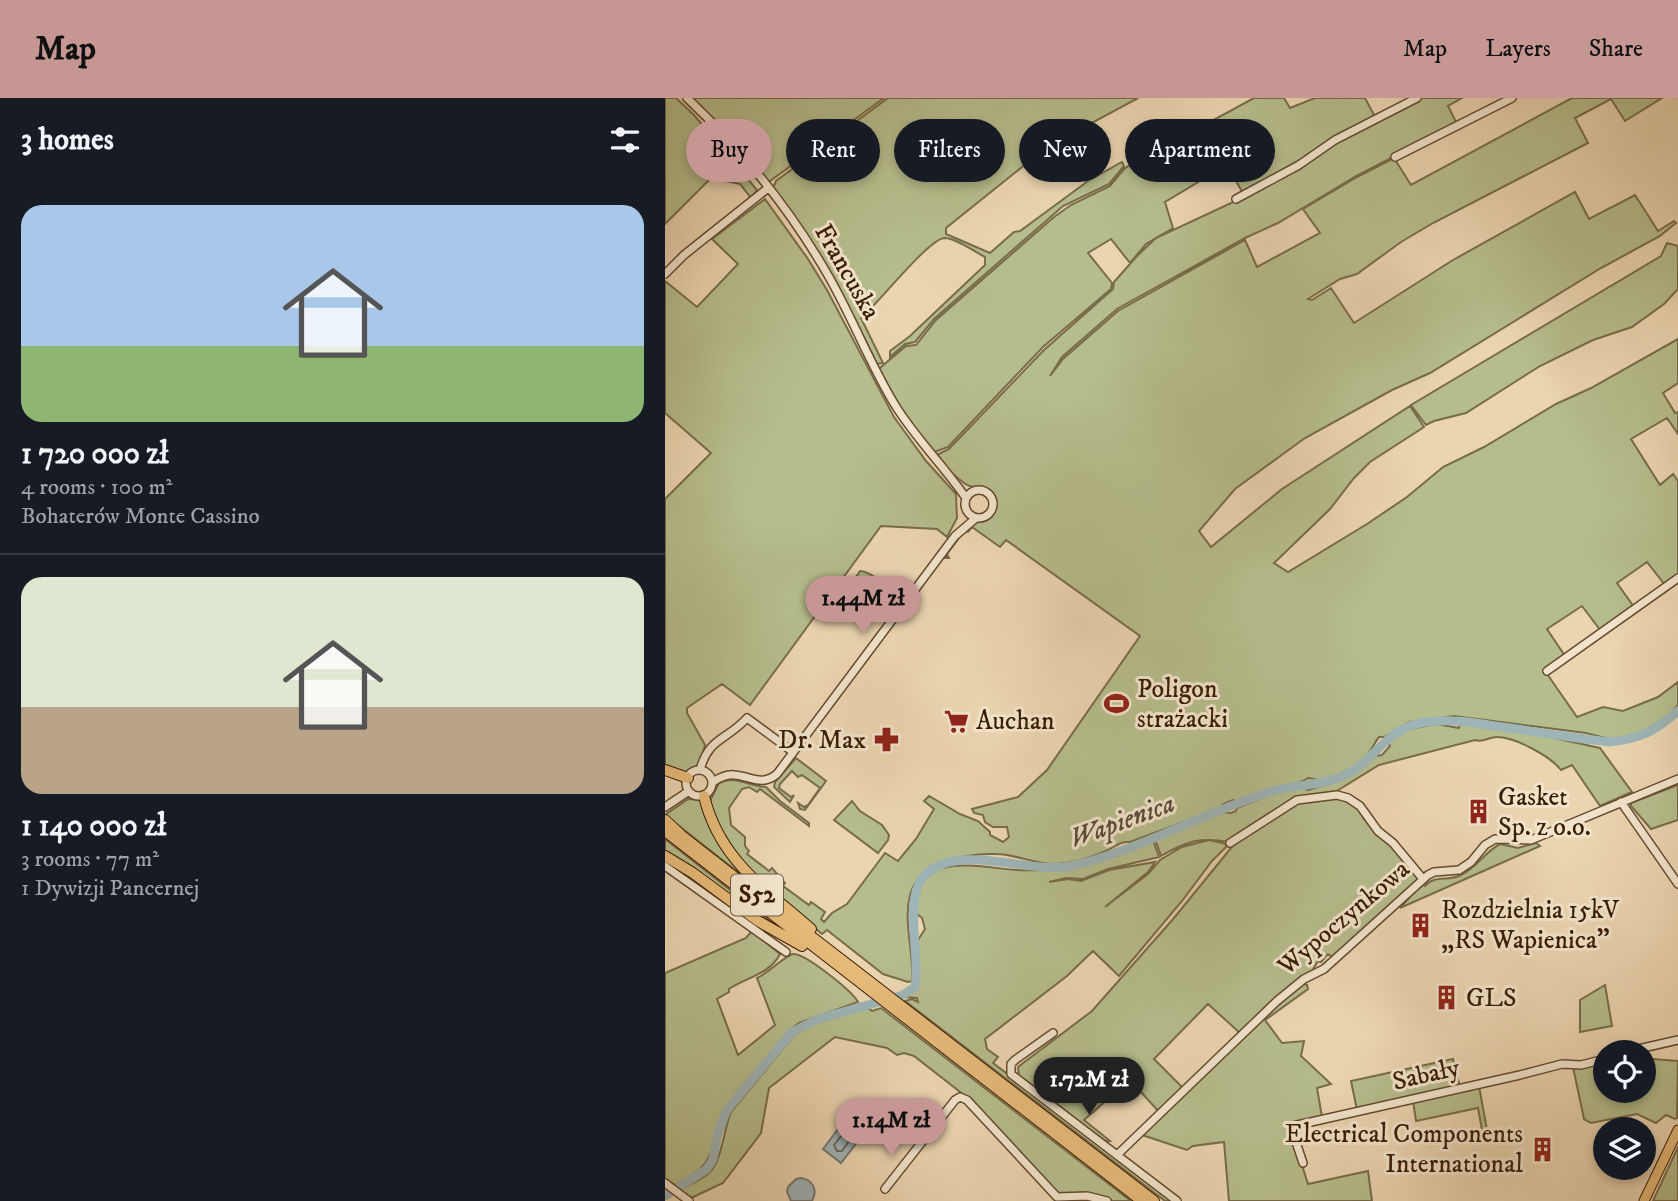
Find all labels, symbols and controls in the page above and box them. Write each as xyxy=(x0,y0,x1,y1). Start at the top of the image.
text: Map xyxy=(35,29,96,70)
text: Map xyxy=(1403,34,1447,64)
text: Layers xyxy=(1485,34,1551,64)
text: Share xyxy=(1589,34,1643,64)
chip: Buy xyxy=(686,119,772,182)
chip: Rent xyxy=(786,119,880,182)
chip: Filters xyxy=(894,119,1005,182)
chip: New xyxy=(1019,119,1111,182)
chip: Apartment xyxy=(1125,119,1275,182)
icon: filters xyxy=(606,121,644,159)
text: 3 homes xyxy=(21,122,114,159)
street label: Francuska xyxy=(806,218,888,326)
icon: home xyxy=(270,250,396,376)
text: 1 720 000 zł xyxy=(21,436,168,473)
text: 4 rooms · 100 m² xyxy=(21,473,173,502)
text: Bohaterów Monte Cassino xyxy=(21,502,260,531)
pin: 1.44M zł xyxy=(791,576,935,636)
text: 1.44M zł xyxy=(821,584,905,613)
icon: home xyxy=(270,622,396,748)
place label: Poligon strażacki xyxy=(1137,673,1228,736)
sports icon: Poligon strażacki xyxy=(1103,690,1131,718)
place label: Auchan xyxy=(976,705,1055,738)
supermarket icon: Auchan xyxy=(942,707,970,735)
place label: Dr. Max xyxy=(778,724,866,757)
pharmacy icon: Dr. Max xyxy=(872,726,900,754)
place label: Gasket Sp. z o.o. xyxy=(1498,781,1591,844)
water label: Wapienica xyxy=(1064,786,1180,856)
building icon: Gasket Sp. z o.o. xyxy=(1464,798,1492,826)
text: 1 140 000 zł xyxy=(21,808,166,845)
text: 3 rooms · 77 m² xyxy=(21,845,159,874)
street label: Wypoczynkowa xyxy=(1270,853,1417,984)
text: 1 Dywizji Pancernej xyxy=(21,874,199,903)
road number: S52 xyxy=(731,874,783,916)
place label: Rozdzielnia 15kV „RS Wapienica” xyxy=(1441,894,1620,957)
building icon: Rozdzielnia 15kV „RS Wapienica” xyxy=(1407,911,1435,939)
place label: GLS xyxy=(1466,982,1517,1015)
building icon: GLS xyxy=(1432,984,1460,1012)
map controls xyxy=(1593,1040,1656,1180)
button: locate xyxy=(1593,1040,1656,1103)
street label: Sabały xyxy=(1389,1051,1463,1099)
pin: 1.72M zł xyxy=(1017,1058,1161,1117)
text: 1.72M zł xyxy=(1050,1065,1128,1094)
pin: 1.14M zł xyxy=(819,1098,963,1158)
text: 1.14M zł xyxy=(852,1106,930,1135)
button: layers xyxy=(1593,1117,1656,1180)
place label: Electrical Components International xyxy=(1285,1118,1523,1181)
building icon: Electrical Components International xyxy=(1529,1135,1557,1163)

